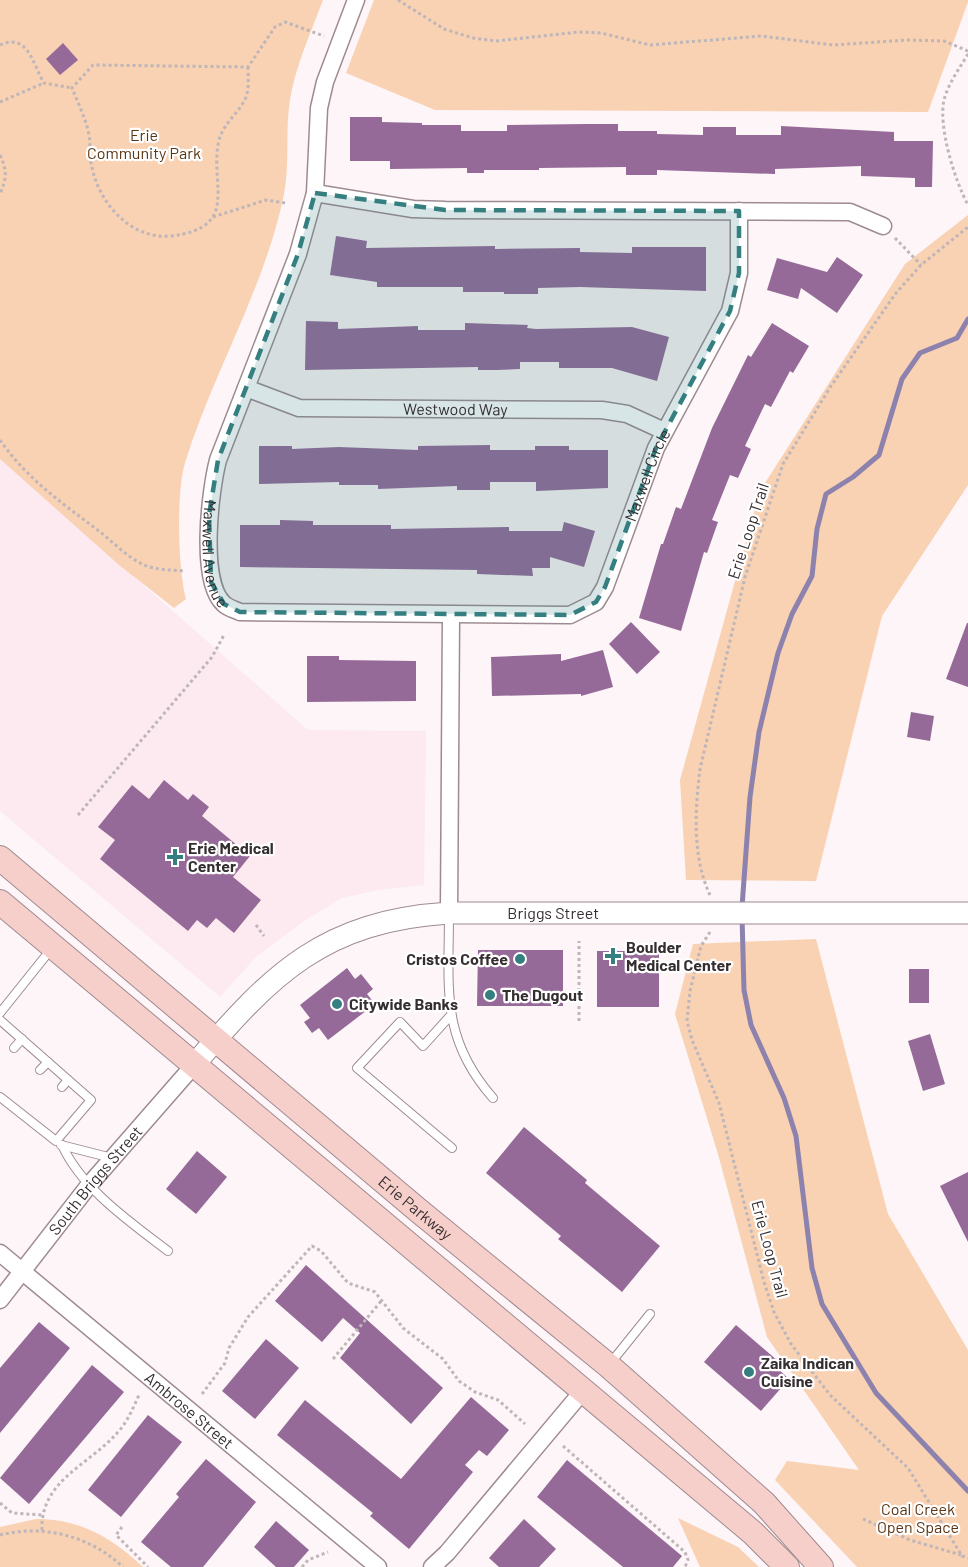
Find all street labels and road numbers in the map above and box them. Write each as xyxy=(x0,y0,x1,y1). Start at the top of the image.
street label: Westwood Way xyxy=(403,399,508,418)
street label: Maxwell Circle xyxy=(620,425,674,524)
street label: Erie Loop Trail xyxy=(723,480,772,581)
street label: Maxwell Avenue xyxy=(200,499,232,611)
street label: Briggs Street xyxy=(507,903,599,922)
street label: South Briggs Street xyxy=(44,1122,146,1238)
street label: Erie Parkway xyxy=(375,1171,457,1244)
street label: Erie Loop Trail xyxy=(748,1198,793,1300)
street label: Ambrose Street xyxy=(141,1368,238,1452)

